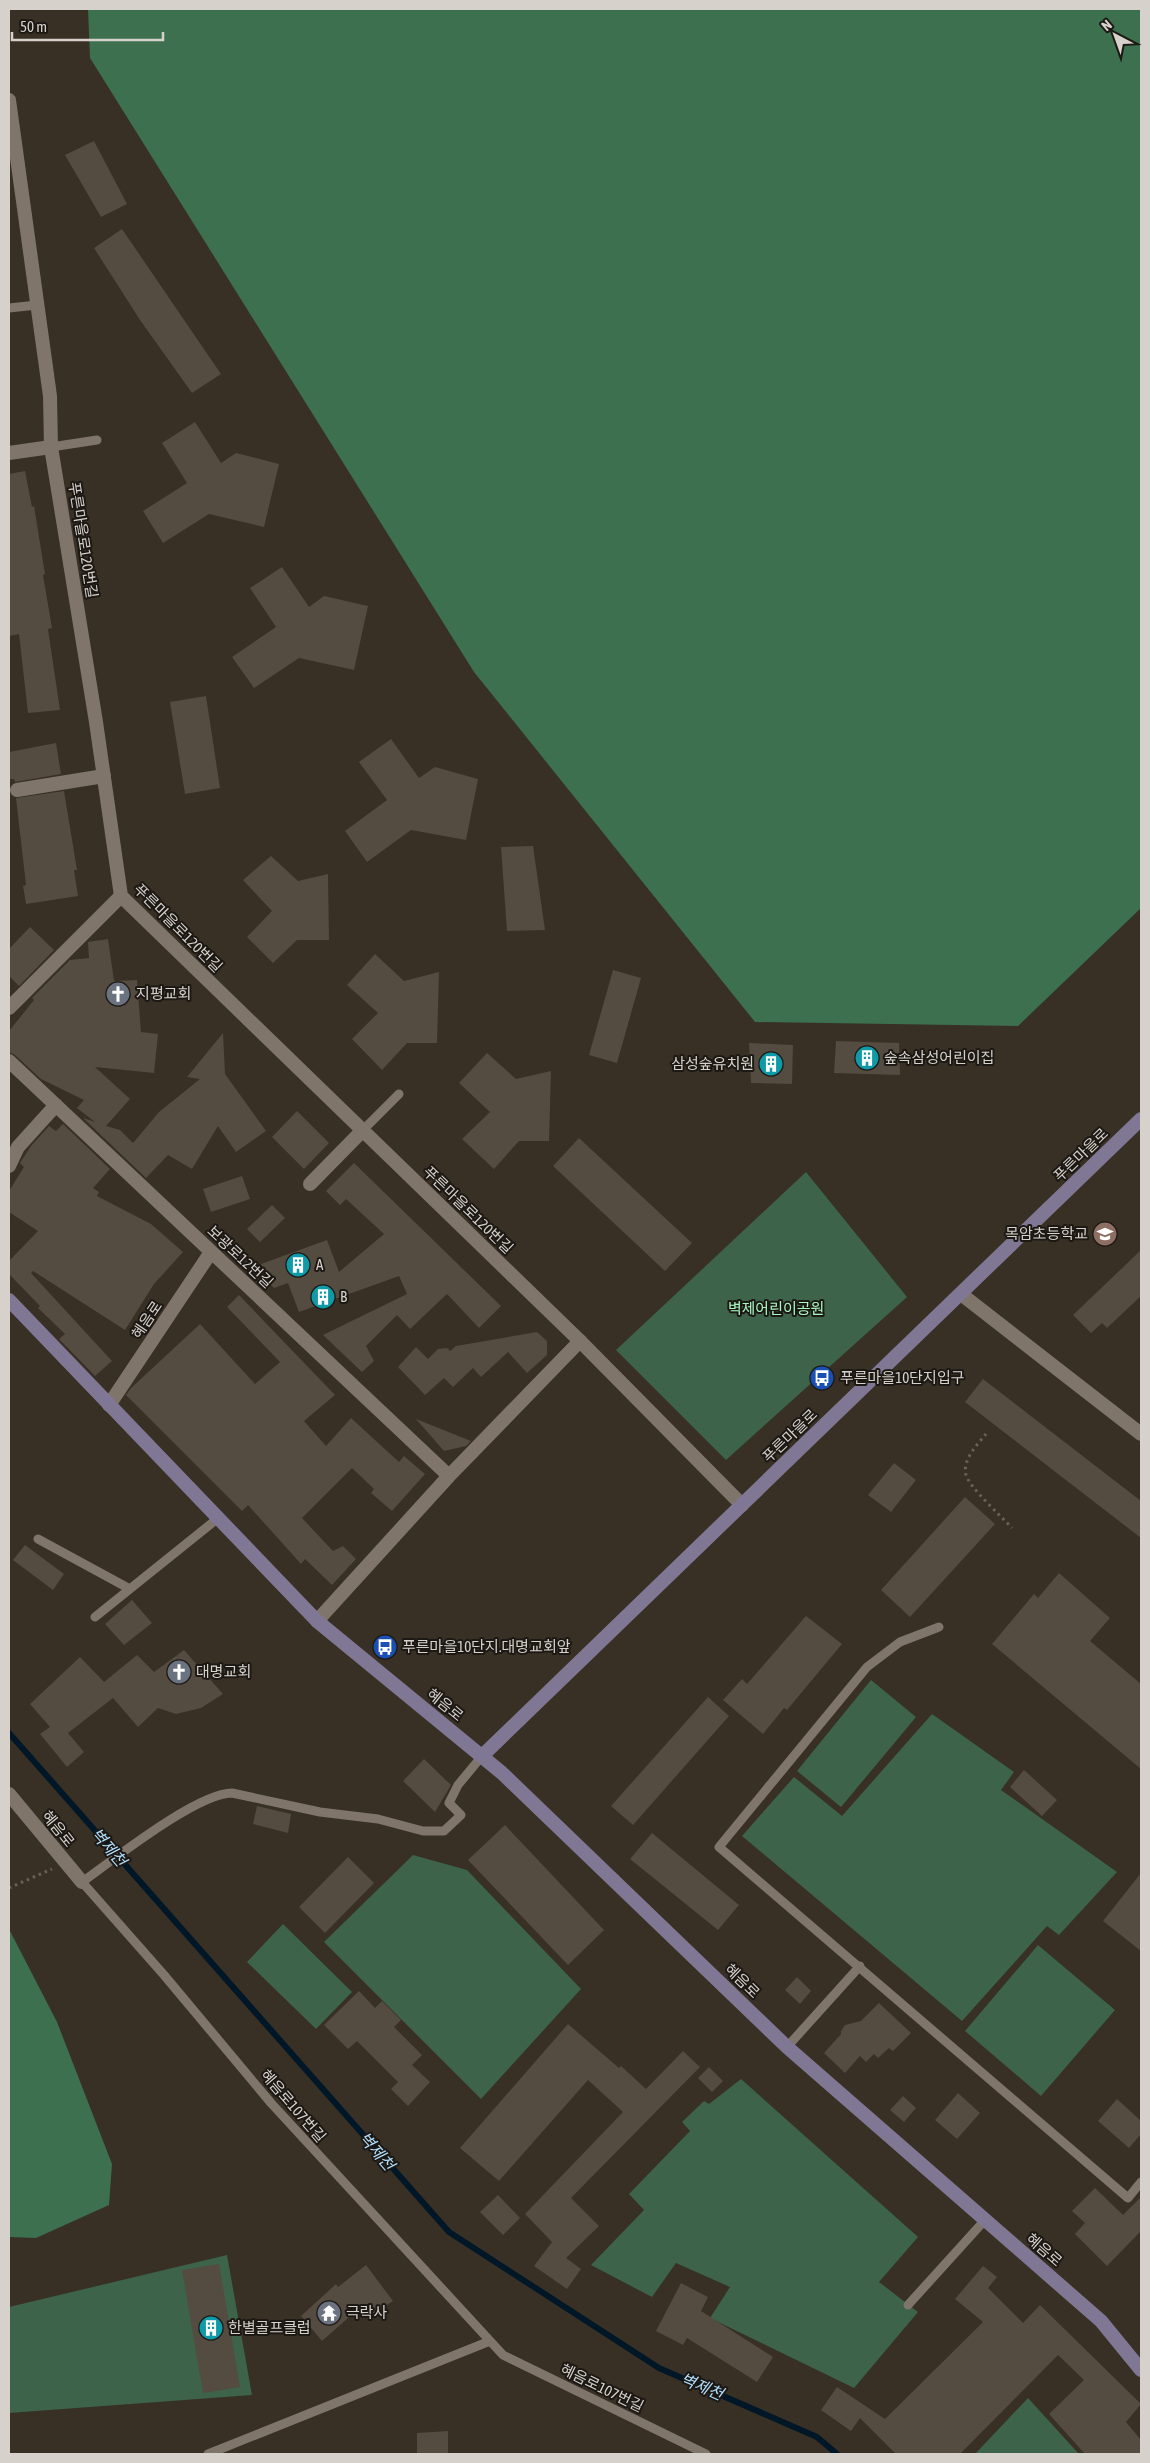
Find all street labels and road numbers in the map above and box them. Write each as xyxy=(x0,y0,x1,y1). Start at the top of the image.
street label: 푸른마을로120번길 xyxy=(66,480,101,599)
street label: 푸른마을로120번길 xyxy=(131,880,226,975)
street label: 푸른마을로 xyxy=(1050,1125,1111,1185)
street label: 푸른마을로120번길 xyxy=(420,1163,517,1257)
street label: 보광로12번길 xyxy=(204,1222,277,1291)
street label: 혜음로 xyxy=(128,1298,165,1342)
street label: 푸른마을로 xyxy=(759,1406,820,1466)
street label: 혜음로 xyxy=(424,1685,467,1724)
street label: 혜음로 xyxy=(39,1807,78,1850)
street label: 혜음로 xyxy=(722,1960,763,2001)
street label: 혜음로107번길 xyxy=(257,2066,329,2145)
street label: 혜음로 xyxy=(1023,2230,1066,2270)
street label: 혜음로107번길 xyxy=(558,2360,646,2415)

